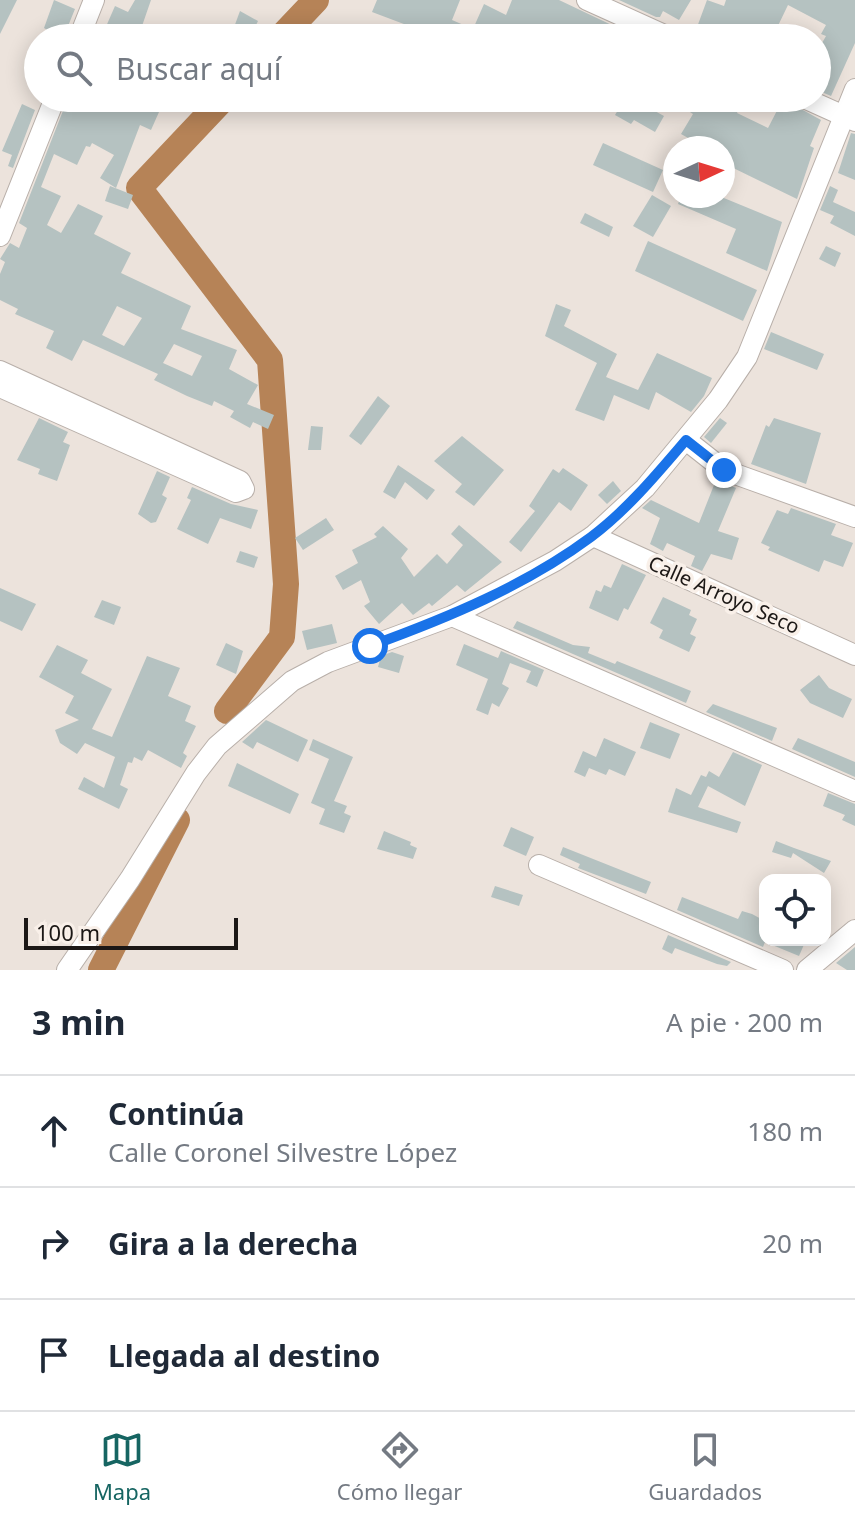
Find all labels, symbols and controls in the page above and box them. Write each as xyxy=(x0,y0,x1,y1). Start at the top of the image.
search box xyxy=(24,24,831,112)
icon: search xyxy=(52,46,96,90)
text: Buscar aquí xyxy=(116,48,281,89)
north arrow xyxy=(663,136,735,208)
route end xyxy=(706,452,742,488)
street label: Calle Arroyo Seco xyxy=(644,549,804,640)
route start xyxy=(352,628,388,664)
map controls xyxy=(759,874,831,946)
button: locate xyxy=(759,874,831,946)
scale bar xyxy=(24,914,238,950)
text: 100 m xyxy=(36,917,100,947)
text: 3 min xyxy=(32,999,126,1045)
text: A pie · 200 m xyxy=(666,1004,823,1040)
text: Continúa xyxy=(108,1093,244,1134)
icon: ahead xyxy=(32,1109,76,1153)
text: 180 m xyxy=(747,1113,823,1149)
text: Calle Coronel Silvestre López xyxy=(108,1134,457,1170)
icon: right xyxy=(32,1221,76,1265)
text: Gira a la derecha xyxy=(108,1223,358,1264)
text: 20 m xyxy=(762,1225,823,1261)
icon: arrive xyxy=(32,1333,76,1377)
text: Llegada al destino xyxy=(108,1335,380,1376)
tab: Mapa xyxy=(93,1428,151,1506)
tab: Cómo llegar xyxy=(337,1428,462,1506)
tab: Guardados xyxy=(648,1428,762,1506)

